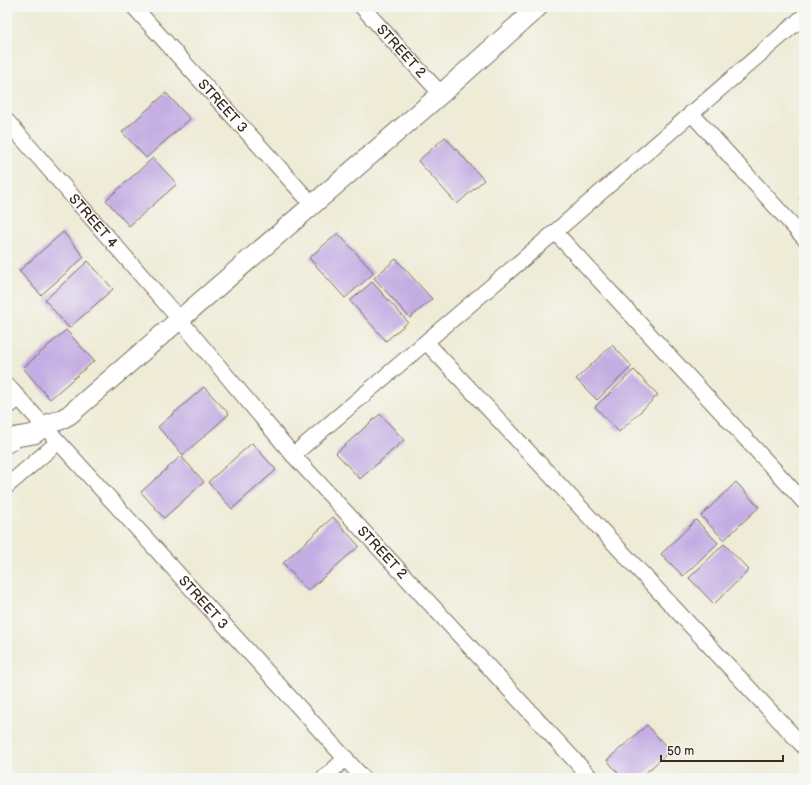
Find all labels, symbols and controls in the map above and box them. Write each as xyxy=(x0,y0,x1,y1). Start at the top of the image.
street label: STREET 2 xyxy=(373,21,430,82)
street label: STREET 3 xyxy=(194,76,251,136)
street label: STREET 4 xyxy=(65,191,122,252)
street label: STREET 2 xyxy=(354,523,411,583)
street label: STREET 3 xyxy=(175,572,232,633)
scale bar xyxy=(661,737,783,763)
text: 50 m xyxy=(667,744,694,759)

